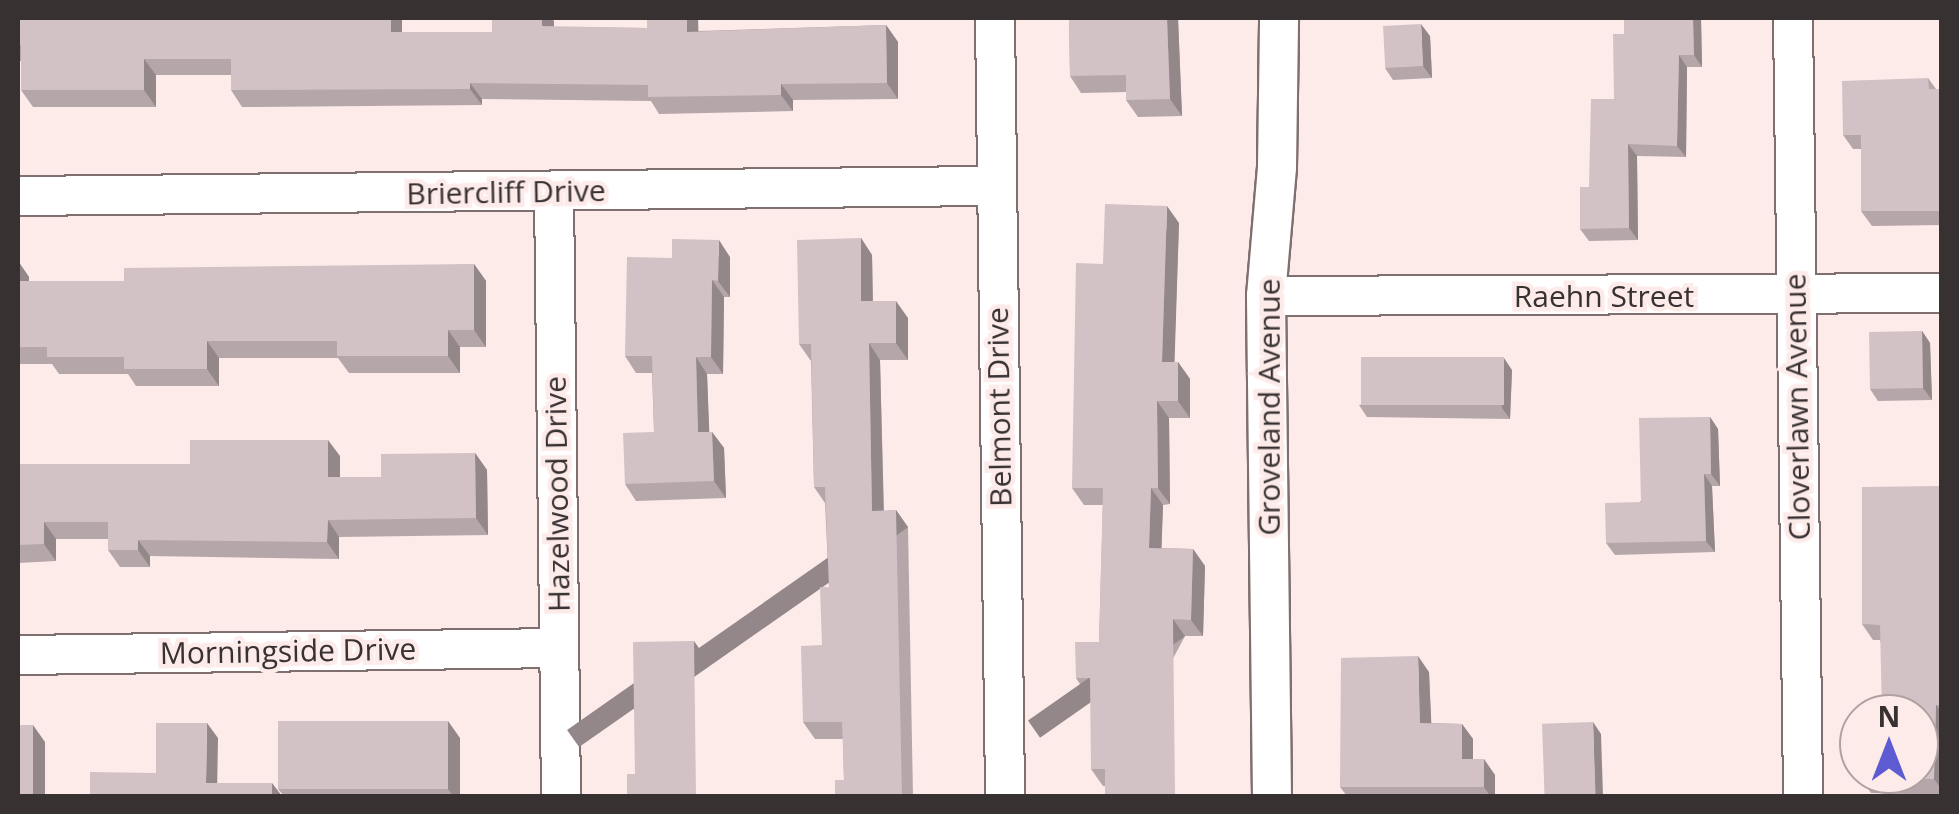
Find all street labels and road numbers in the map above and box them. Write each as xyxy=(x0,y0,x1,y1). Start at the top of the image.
street label: Briercliff Drive xyxy=(406,172,606,212)
street label: Cloverlawn Avenue xyxy=(1777,273,1817,541)
street label: Groveland Avenue xyxy=(1251,278,1287,536)
street label: Raehn Street xyxy=(1514,278,1694,314)
street label: Belmont Drive xyxy=(979,307,1019,507)
street label: Hazelwood Drive xyxy=(537,376,577,612)
street label: Morningside Drive xyxy=(160,631,416,671)

